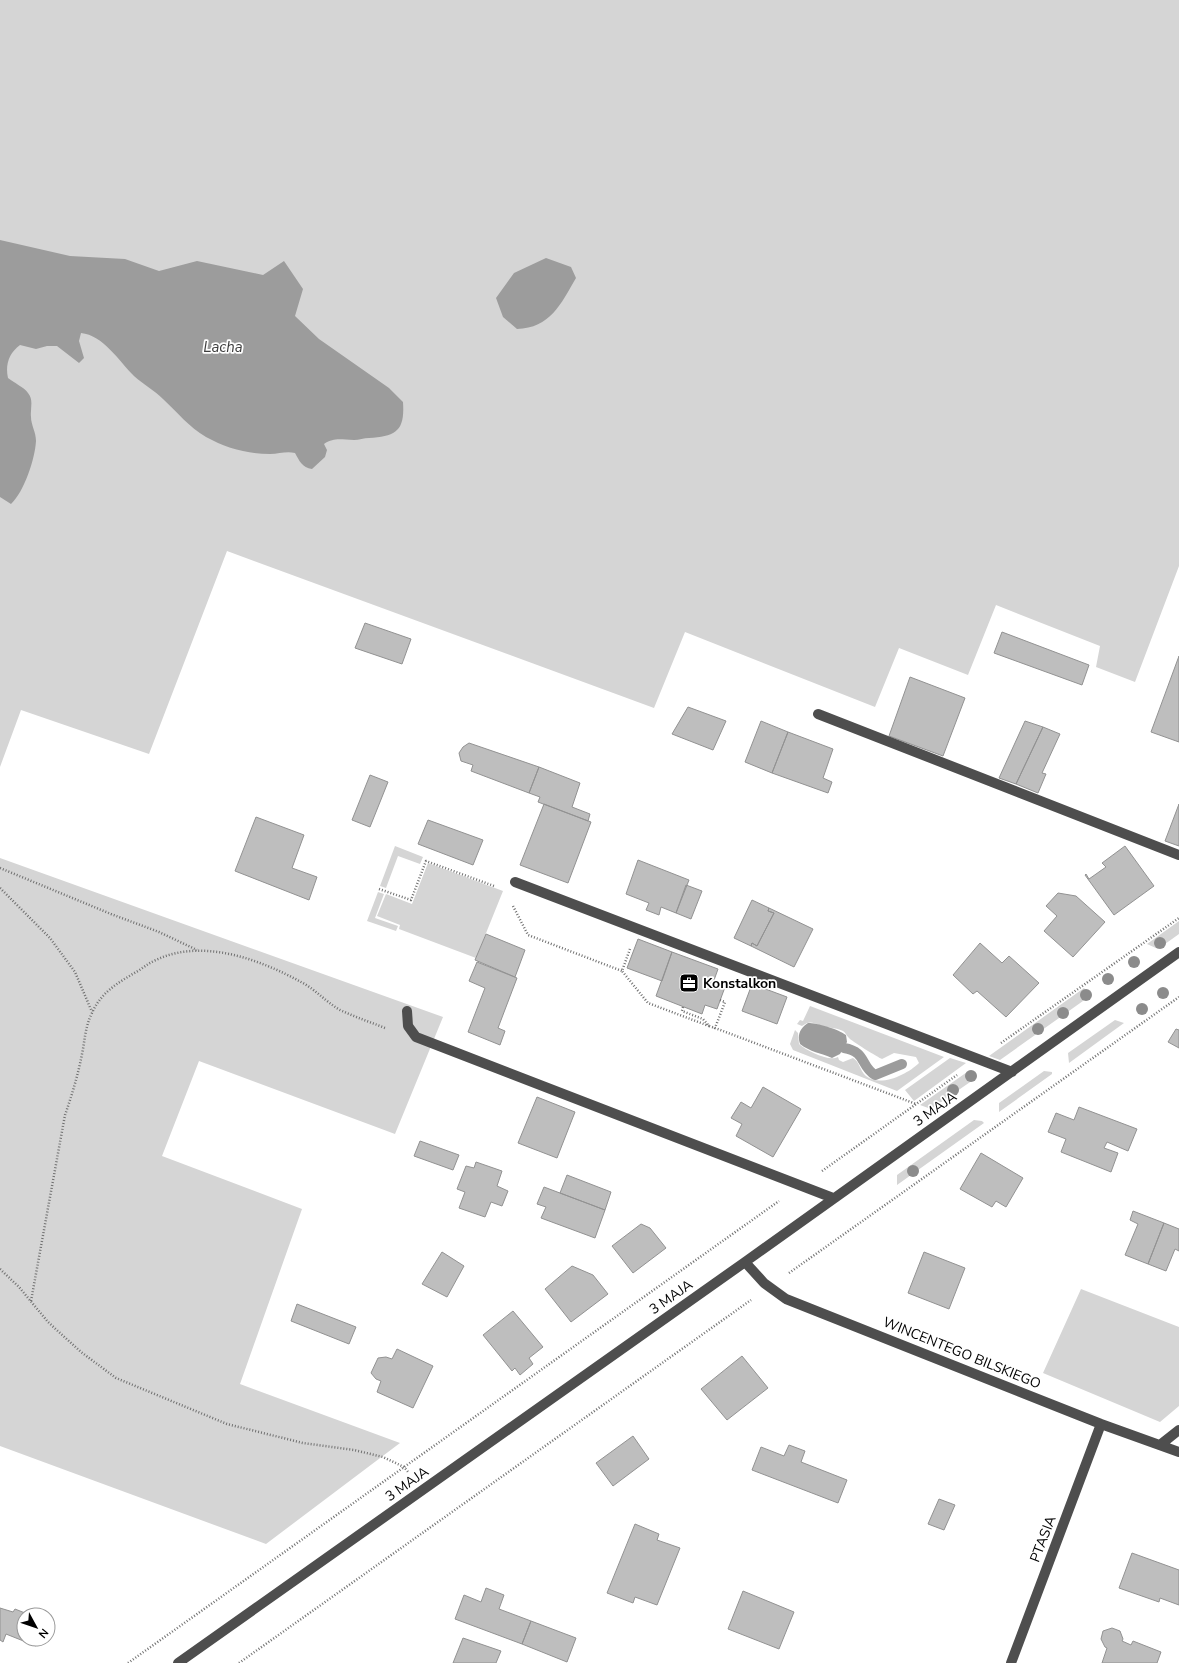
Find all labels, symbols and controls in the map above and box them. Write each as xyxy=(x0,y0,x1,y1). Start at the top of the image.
water label: Lacha xyxy=(203,337,243,357)
office icon: Konstalkon xyxy=(678,972,700,994)
place label: Konstalkon xyxy=(703,974,776,993)
street label: 3 MAJA xyxy=(909,1087,961,1131)
street label: 3 MAJA xyxy=(645,1275,697,1319)
street label: WINCENTEGO BILSKIEGO xyxy=(880,1313,1044,1393)
street label: 3 MAJA xyxy=(381,1462,433,1506)
street label: PTASIA xyxy=(1025,1513,1061,1565)
north arrow xyxy=(16,1607,56,1647)
text: N xyxy=(35,1625,52,1641)

